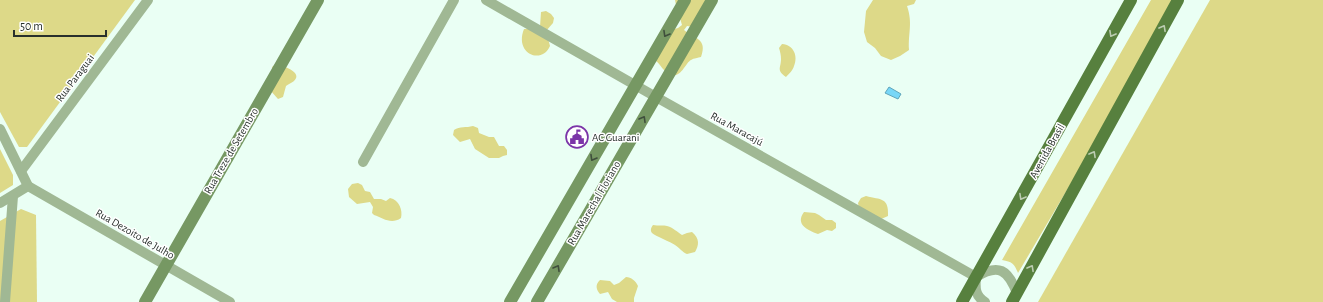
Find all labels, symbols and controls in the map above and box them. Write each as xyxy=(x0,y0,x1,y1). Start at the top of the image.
scale bar xyxy=(14,12,106,38)
text: 50 m xyxy=(20,20,43,32)
one-way arrow xyxy=(1158,25,1165,32)
one-way arrow xyxy=(663,30,670,37)
one-way arrow xyxy=(1109,30,1117,37)
street label: Rua Paraguai xyxy=(54,52,96,104)
street label: Rua Treze de Setembro xyxy=(202,106,260,196)
street label: Rua Maracajú xyxy=(709,110,765,148)
one-way arrow xyxy=(638,116,645,124)
street label: Avenida Brasil xyxy=(1028,122,1066,180)
public building icon: AC Guarani xyxy=(564,124,590,150)
place label: AC Guarani xyxy=(592,132,639,143)
one-way arrow xyxy=(1089,151,1096,158)
one-way arrow xyxy=(591,154,598,161)
street label: Rua Marechal Floriano xyxy=(565,159,623,247)
one-way arrow xyxy=(1019,193,1026,200)
street label: Rua Dezoito de Julho xyxy=(94,207,176,261)
one-way arrow xyxy=(552,265,559,272)
one-way arrow xyxy=(1026,265,1033,272)

